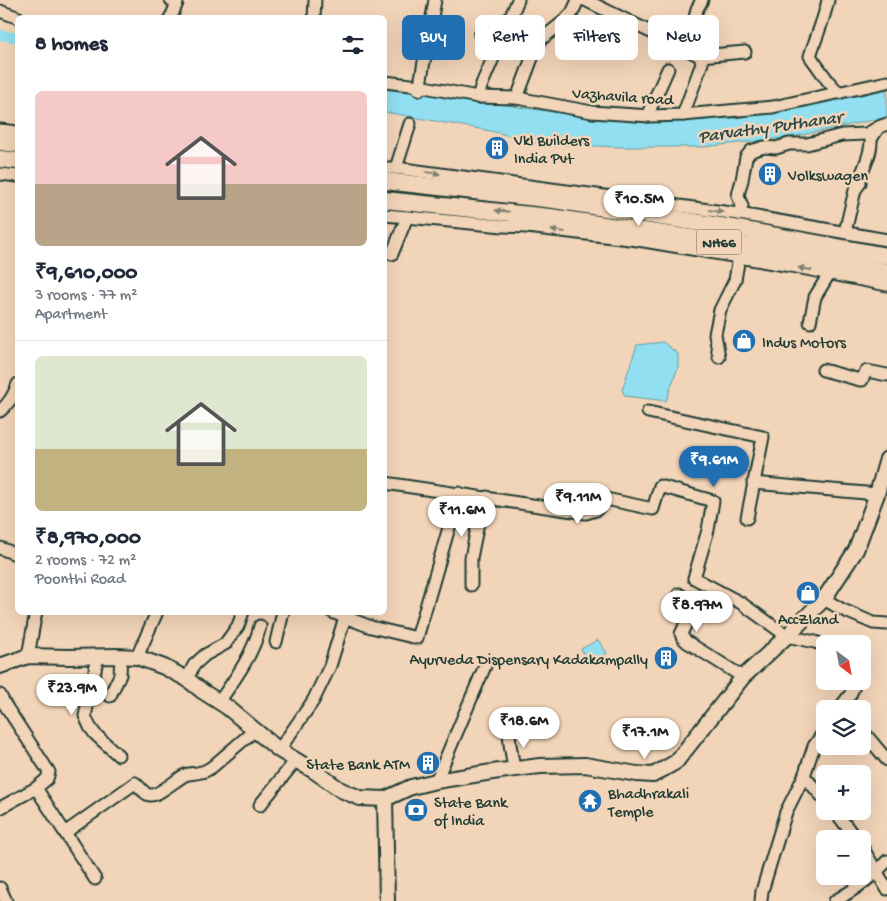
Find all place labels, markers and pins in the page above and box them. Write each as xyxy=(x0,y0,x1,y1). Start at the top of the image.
place label: Vkl Builders India Pvt xyxy=(513,133,590,170)
building icon: Vkl Builders India Pvt xyxy=(484,135,510,161)
building icon: Volkswagen xyxy=(757,161,783,187)
place label: Volkswagen xyxy=(787,168,868,187)
pin: ₹10.5M xyxy=(598,184,680,227)
shop icon: Indus Motors xyxy=(731,328,757,354)
place label: Indus Motors xyxy=(762,335,847,354)
pin: ₹9.61M xyxy=(673,446,755,488)
pin: ₹9.11M xyxy=(537,482,619,525)
pin: ₹11.6M xyxy=(421,496,503,538)
shop icon: AccZland xyxy=(795,580,821,606)
pin: ₹8.97M xyxy=(656,590,738,633)
place label: AccZland xyxy=(778,612,840,631)
building icon: Ayurveda Dispensary Kadakampally xyxy=(653,645,679,671)
place label: Ayurveda Dispensary Kadakampally xyxy=(410,652,648,671)
pin: ₹23.9M xyxy=(31,674,113,716)
pin: ₹18.6M xyxy=(483,706,565,749)
pin: ₹17.1M xyxy=(604,718,686,760)
building icon: State Bank ATM xyxy=(415,750,441,776)
place label: State Bank ATM xyxy=(306,757,411,776)
place label: Bhadhrakali Temple xyxy=(607,786,689,823)
temple icon: Bhadhrakali Temple xyxy=(577,788,603,814)
place label: State Bank of India xyxy=(434,795,509,832)
bank icon: State Bank of India xyxy=(403,797,429,823)

